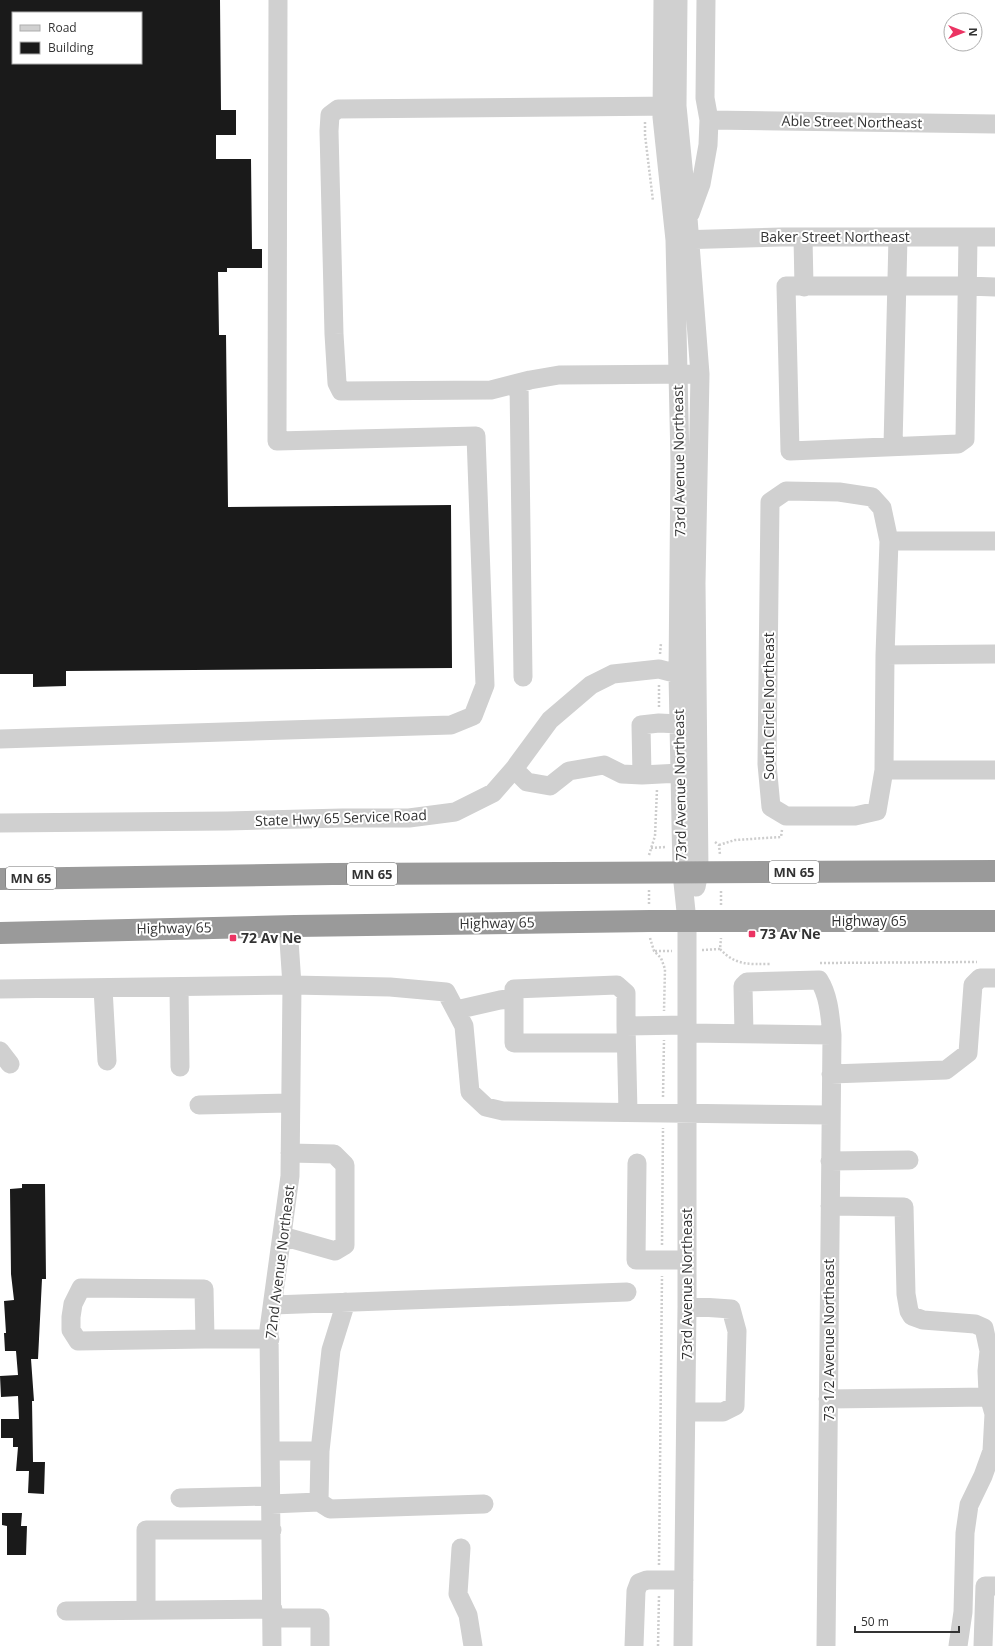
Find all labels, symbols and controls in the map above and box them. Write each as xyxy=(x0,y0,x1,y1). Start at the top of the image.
legend xyxy=(12,12,142,64)
north arrow xyxy=(943,12,983,52)
text: Road xyxy=(48,19,77,36)
text: N xyxy=(966,28,981,36)
text: Building xyxy=(48,39,94,56)
street label: Able Street Northeast xyxy=(781,111,923,132)
street label: Baker Street Northeast xyxy=(760,227,910,246)
street label: 73rd Avenue Northeast xyxy=(668,385,689,537)
street label: South Circle Northeast xyxy=(759,632,778,780)
street label: 73rd Avenue Northeast xyxy=(669,709,690,861)
street label: State Hwy 65 Service Road xyxy=(255,805,427,830)
road number: MN 65 xyxy=(769,861,819,883)
road number: MN 65 xyxy=(347,863,397,885)
road number: MN 65 xyxy=(6,867,56,889)
street label: Highway 65 xyxy=(831,911,907,930)
street label: Highway 65 xyxy=(459,912,535,933)
street label: Highway 65 xyxy=(136,917,212,938)
place label: 73 Av Ne xyxy=(760,924,821,943)
place label: 72 Av Ne xyxy=(241,928,302,947)
marker: 73 Av Ne xyxy=(747,929,757,939)
marker: 72 Av Ne xyxy=(228,933,238,943)
street label: 72nd Avenue Northeast xyxy=(261,1184,298,1340)
street label: 73rd Avenue Northeast xyxy=(677,1208,696,1360)
street label: 73 1/2 Avenue Northeast xyxy=(819,1259,838,1421)
scale bar xyxy=(855,1608,959,1634)
text: 50 m xyxy=(861,1613,889,1630)

